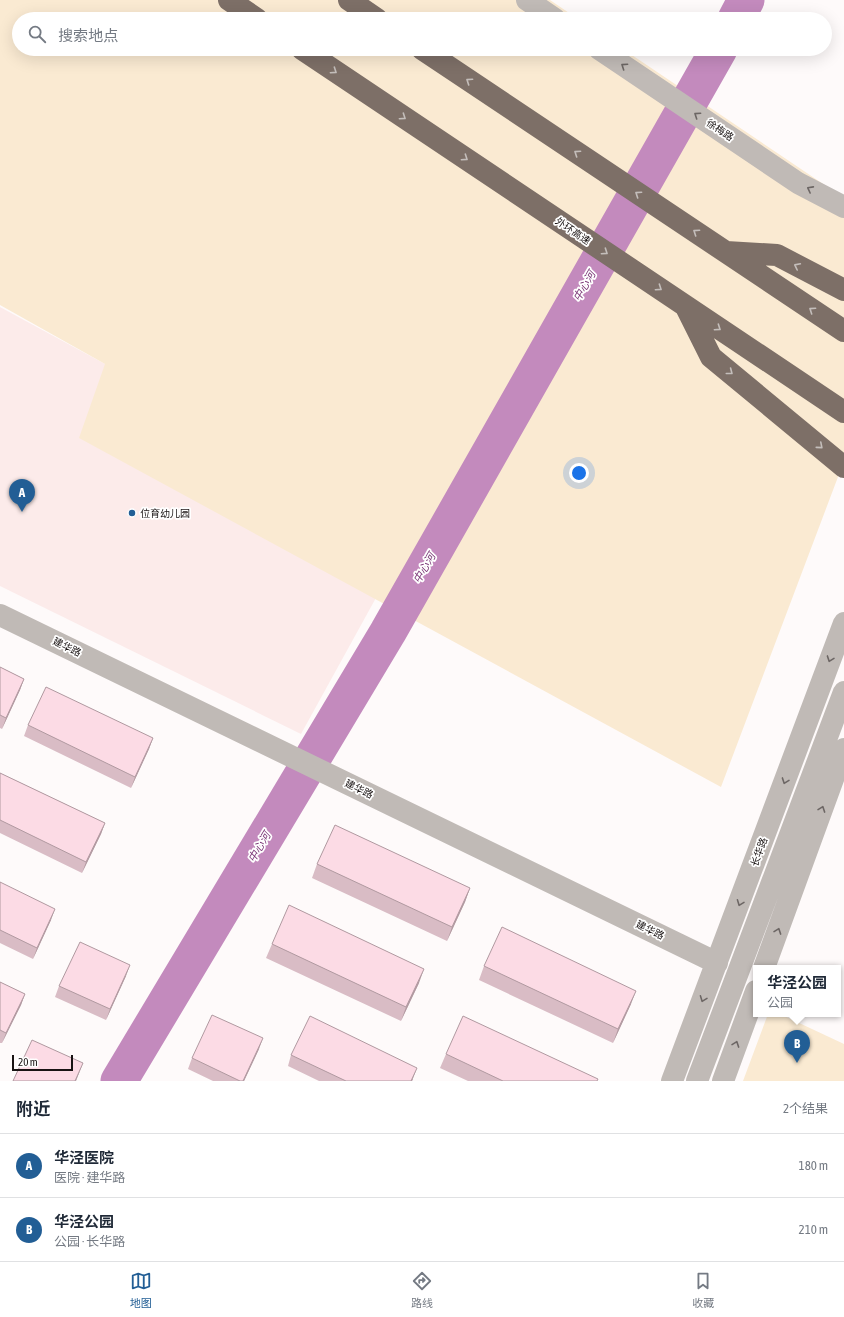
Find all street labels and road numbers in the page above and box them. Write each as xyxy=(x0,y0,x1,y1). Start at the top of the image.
street label: 徐梅路 xyxy=(704,117,736,143)
street label: 外环高速 xyxy=(553,215,593,247)
street label: 建华路 xyxy=(51,635,83,659)
street label: 建华路 xyxy=(343,777,375,801)
street label: 长华路 xyxy=(749,836,769,868)
street label: 建华路 xyxy=(634,918,666,942)

